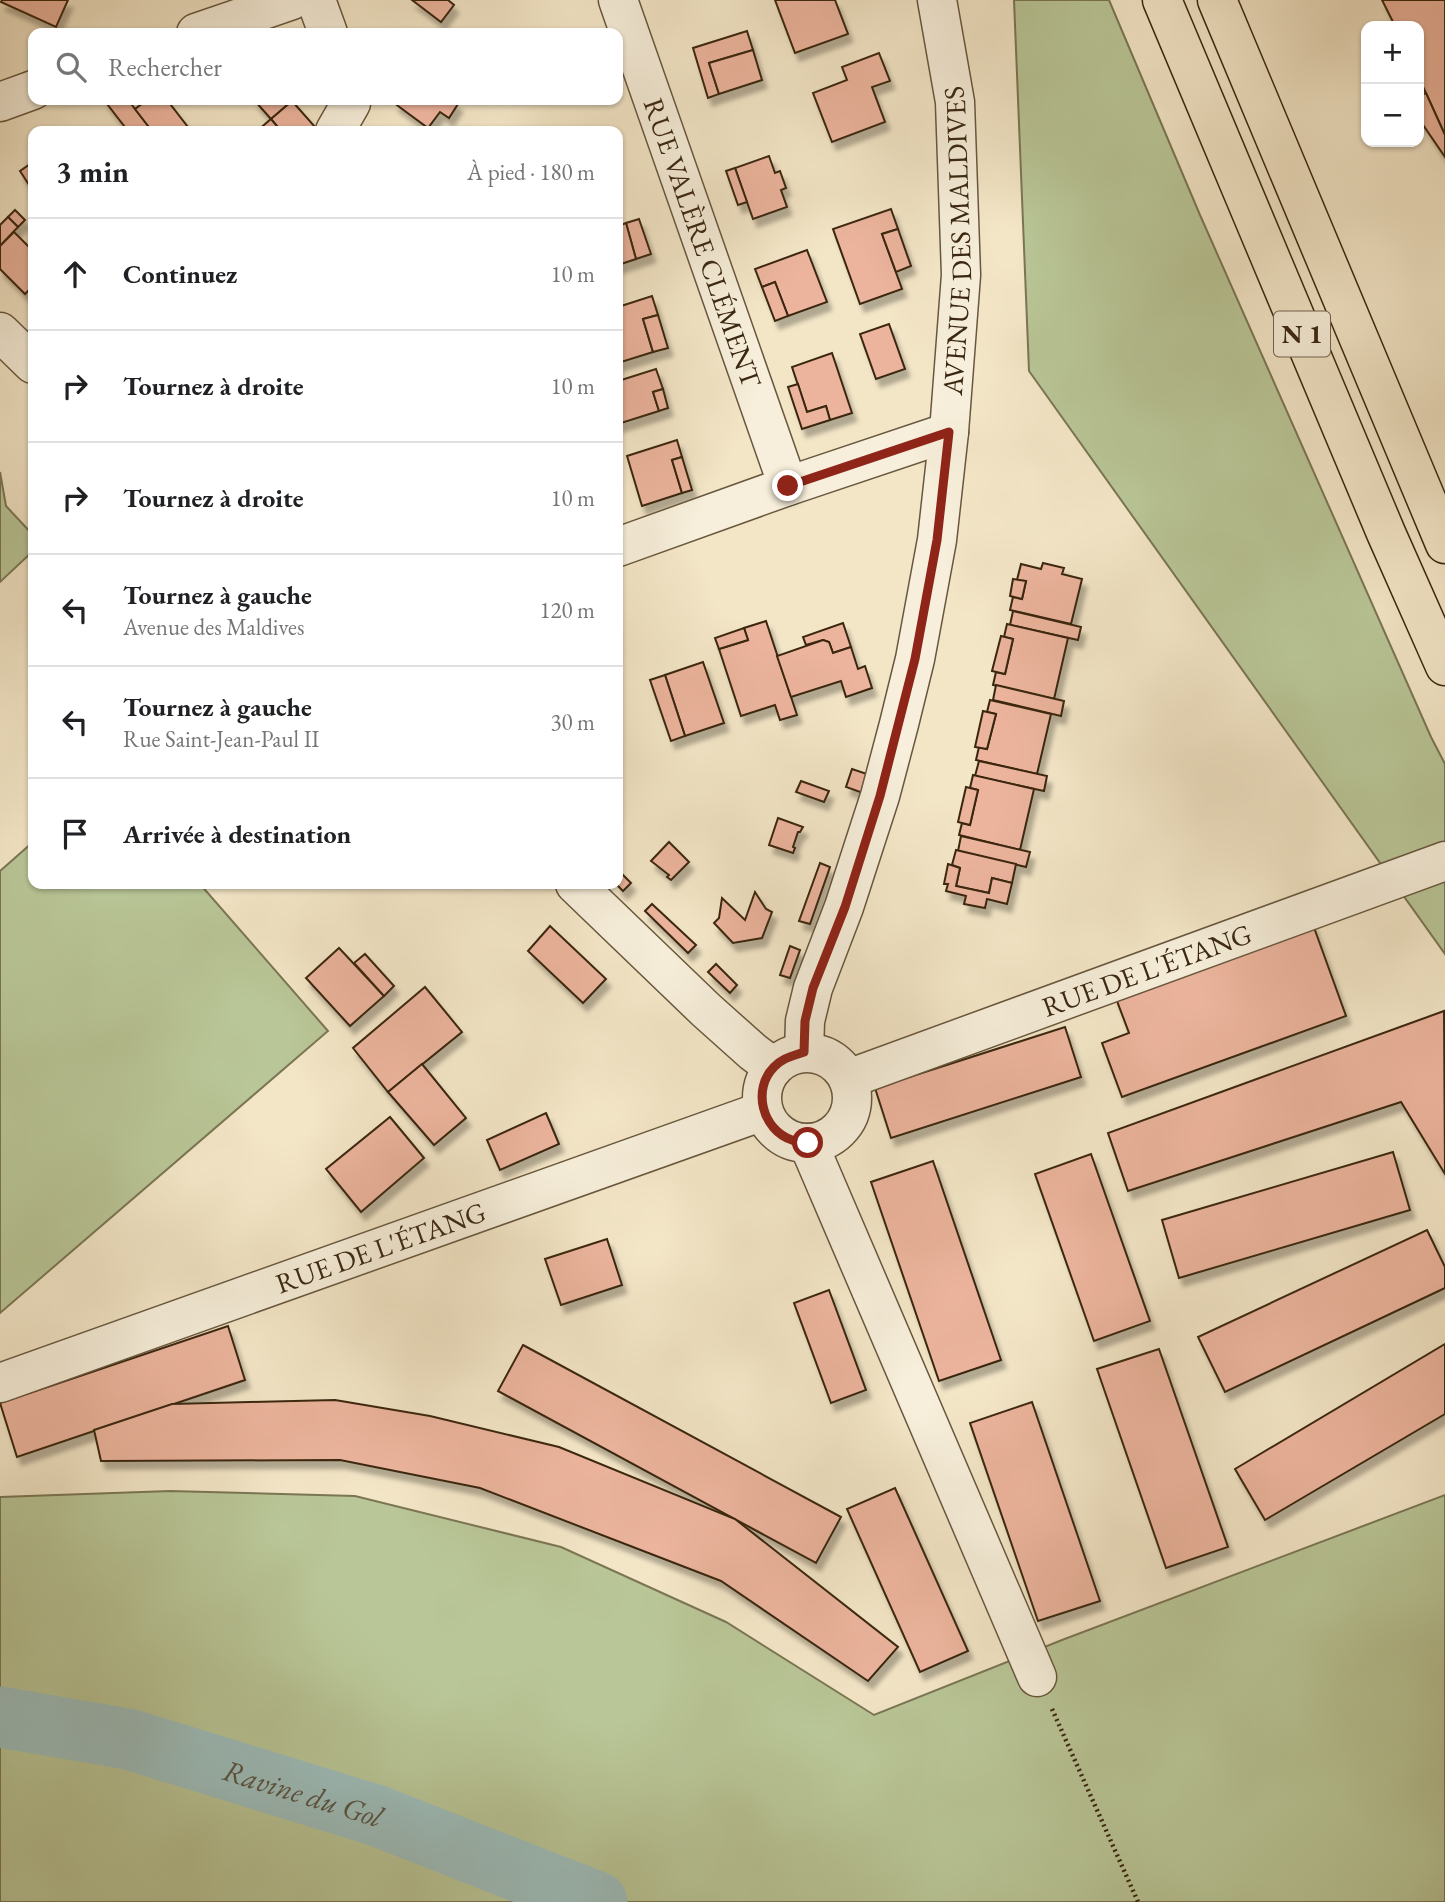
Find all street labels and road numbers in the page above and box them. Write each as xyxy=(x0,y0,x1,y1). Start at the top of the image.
street label: AVENUE DES MALDIVES xyxy=(934,84,979,398)
street label: RUE VALÈRE CLÉMENT xyxy=(636,93,770,392)
road number: N 1 xyxy=(1274,312,1330,356)
street label: RUE DE L'ÉTANG xyxy=(1037,915,1257,1025)
street label: RUE DE L'ÉTANG xyxy=(271,1193,491,1301)

